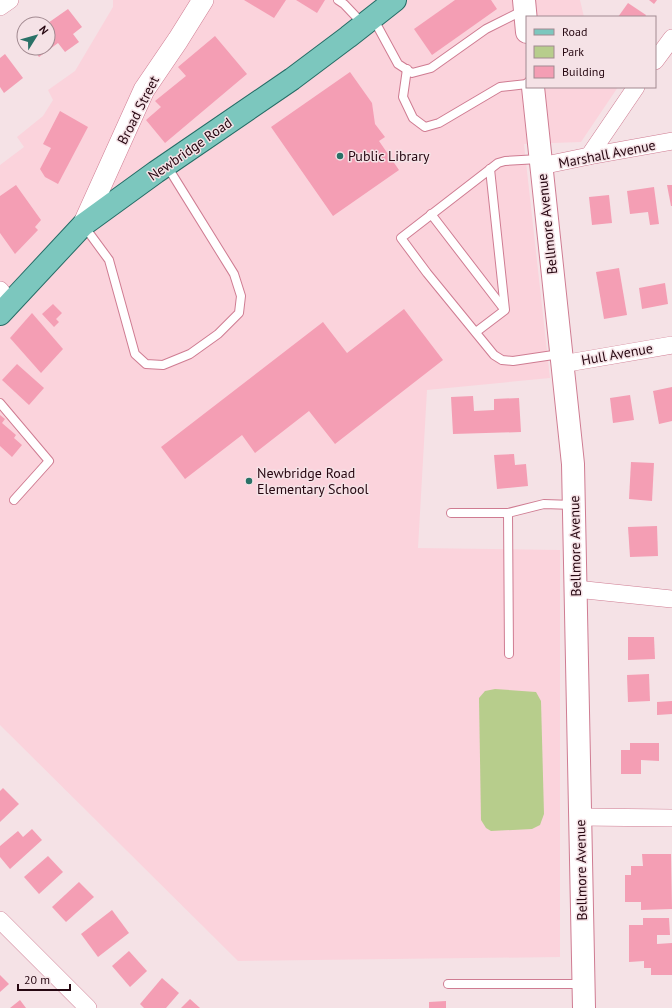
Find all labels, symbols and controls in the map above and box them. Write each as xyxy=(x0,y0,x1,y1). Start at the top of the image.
north arrow xyxy=(16,16,56,56)
legend xyxy=(526,16,656,88)
text: N xyxy=(36,23,52,37)
text: Road xyxy=(562,24,587,39)
text: Park xyxy=(562,44,584,59)
text: Building xyxy=(562,64,605,79)
street label: Broad Street xyxy=(113,73,163,147)
street label: Newbridge Road xyxy=(145,113,235,185)
street label: Marshall Avenue xyxy=(557,136,657,172)
place label: Public Library xyxy=(348,147,430,165)
marker: Public Library xyxy=(335,151,345,161)
street label: Bellmore Avenue xyxy=(533,173,561,275)
street label: Hull Avenue xyxy=(580,339,654,369)
place label: Newbridge Road Elementary School xyxy=(257,464,369,498)
marker: Newbridge Road Elementary School xyxy=(244,476,254,486)
street label: Bellmore Avenue xyxy=(565,495,585,597)
street label: Bellmore Avenue xyxy=(571,819,591,921)
scale bar xyxy=(18,966,70,992)
text: 20 m xyxy=(24,972,50,987)

